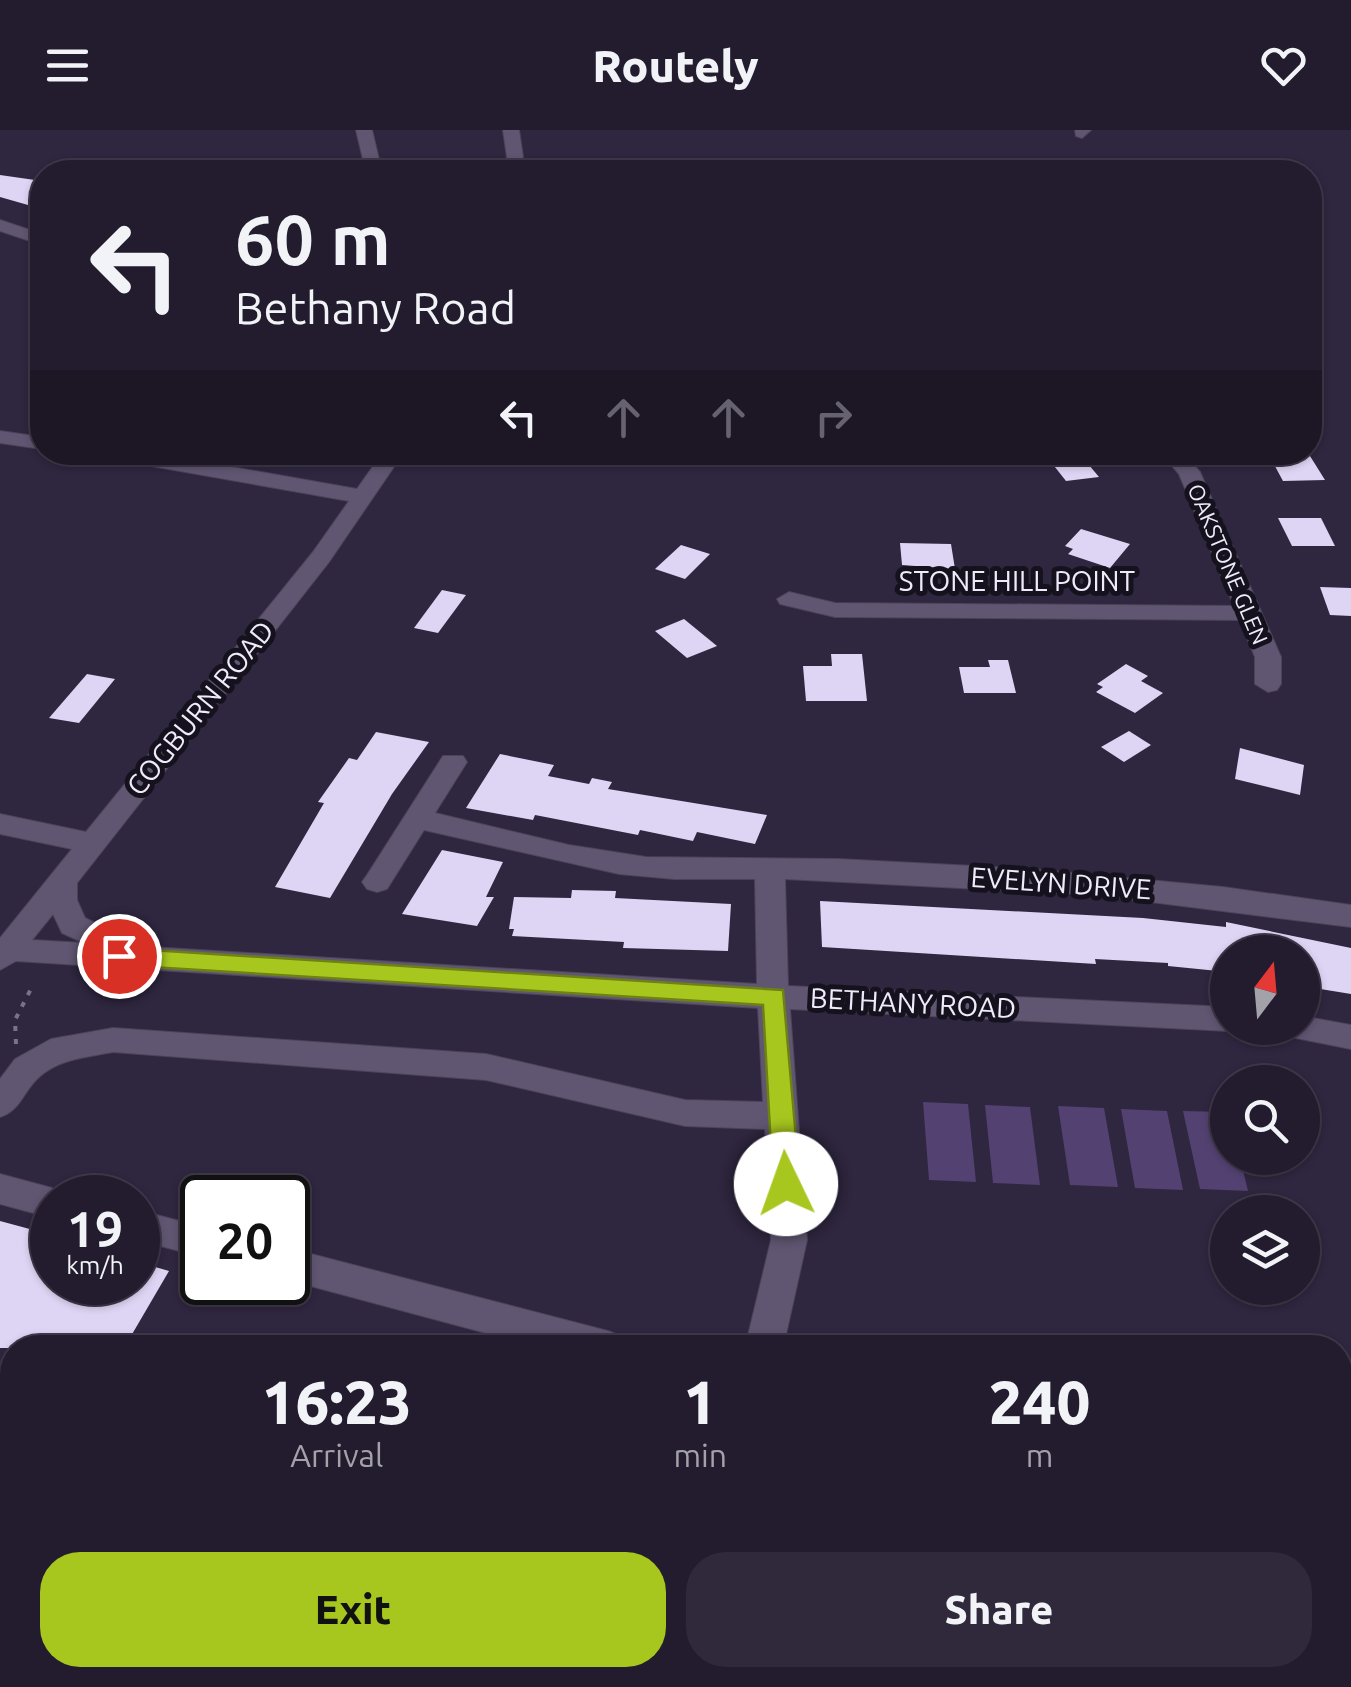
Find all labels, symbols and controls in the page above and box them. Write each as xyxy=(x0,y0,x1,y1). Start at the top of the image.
icon: menu xyxy=(40,38,95,93)
icon: heart xyxy=(1256,38,1311,93)
text: Routely xyxy=(592,40,759,91)
icon: left xyxy=(70,200,200,330)
text: 60 m xyxy=(235,200,391,278)
text: Bethany Road xyxy=(235,282,516,333)
icon: left xyxy=(491,390,546,445)
icon: ahead xyxy=(596,390,651,445)
icon: ahead xyxy=(701,390,756,445)
icon: right xyxy=(806,390,861,445)
street label: OAKSTONE GLEN xyxy=(1183,480,1274,648)
street label: STONE HILL POINT xyxy=(899,565,1136,596)
street label: COGBURN ROAD xyxy=(120,614,279,801)
street label: EVELYN DRIVE xyxy=(970,861,1152,904)
pin xyxy=(77,914,162,999)
icon: arrive xyxy=(92,929,147,984)
north arrow xyxy=(1210,935,1320,1045)
map controls xyxy=(1210,935,1320,1305)
street label: BETHANY ROAD xyxy=(809,982,1017,1023)
button: search xyxy=(1210,1065,1320,1175)
position arrow xyxy=(734,1132,838,1236)
speed limit sign: 20 xyxy=(180,1175,310,1305)
button: layers xyxy=(1210,1195,1320,1305)
text: 19 xyxy=(67,1200,123,1256)
text: km/h xyxy=(66,1251,124,1279)
text: 16:23 xyxy=(262,1368,412,1435)
text: 1 xyxy=(683,1368,717,1435)
text: 240 xyxy=(989,1368,1090,1435)
text: Arrival xyxy=(290,1437,383,1473)
text: min xyxy=(673,1437,727,1473)
text: m xyxy=(1026,1437,1053,1473)
button: Exit xyxy=(40,1552,666,1667)
button: Share xyxy=(686,1552,1312,1667)

